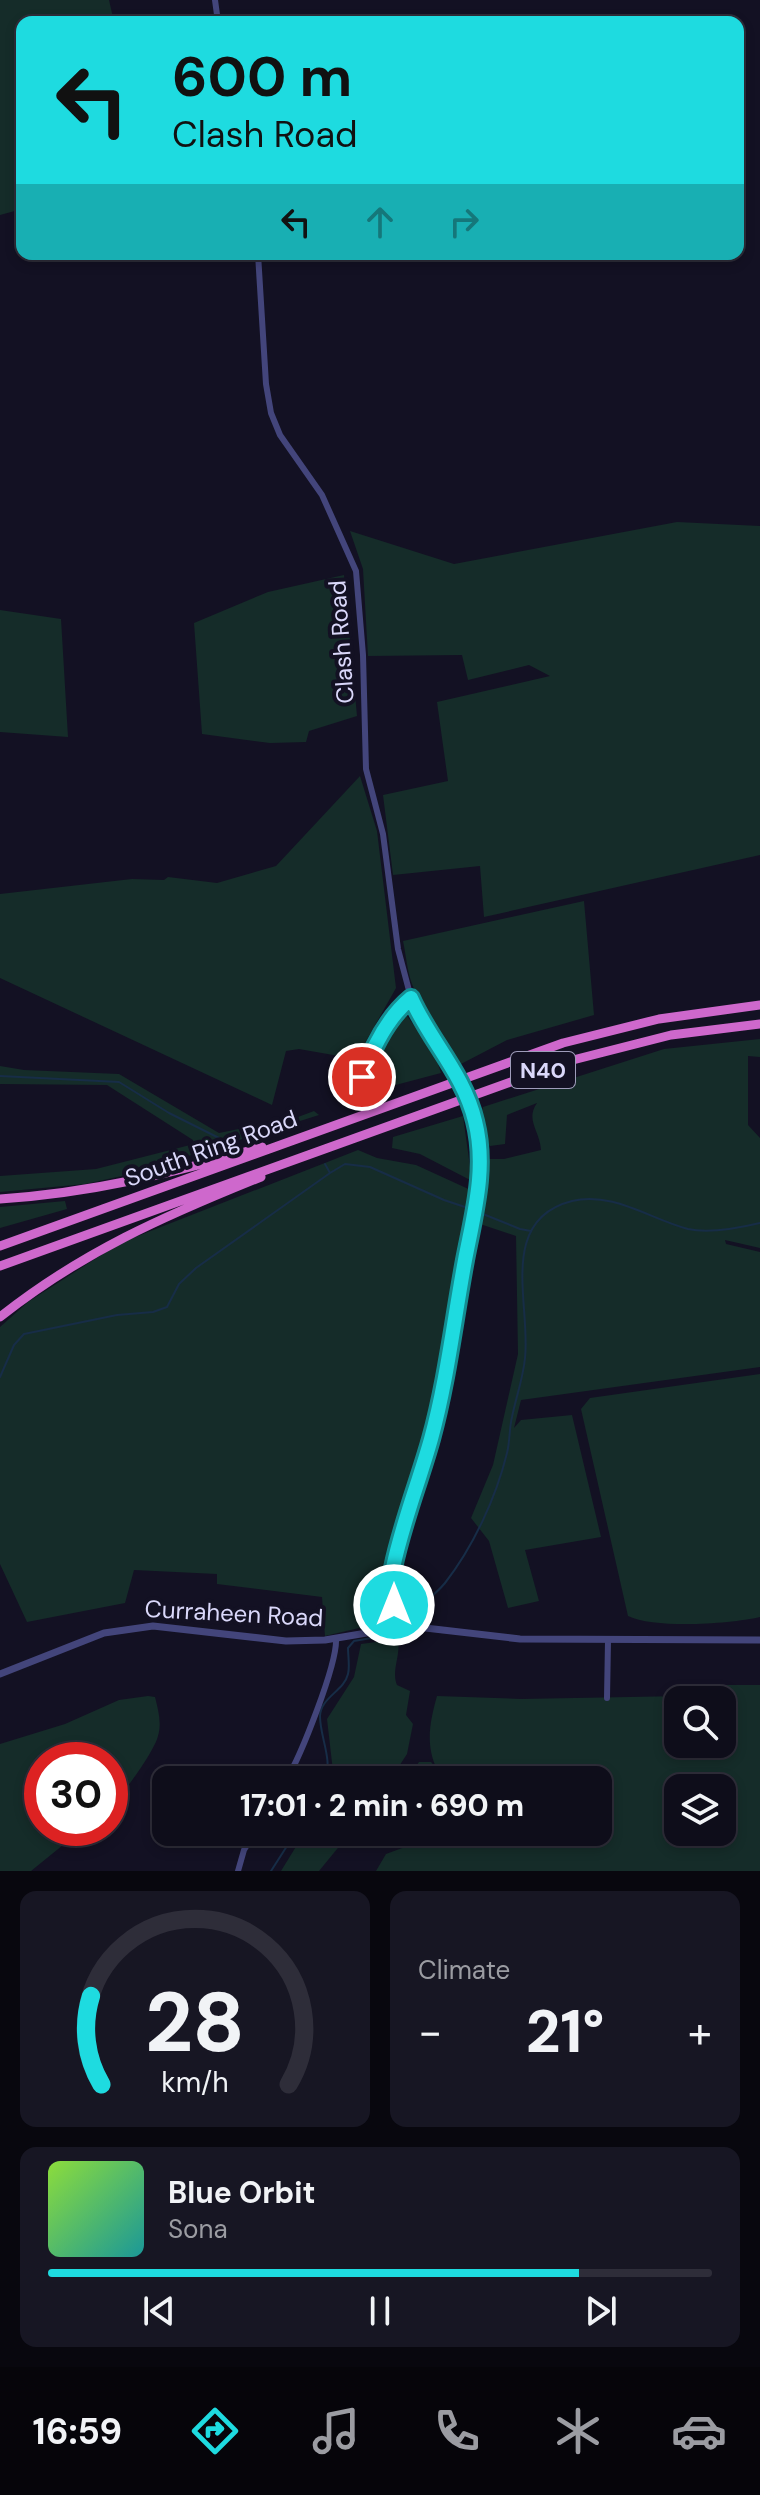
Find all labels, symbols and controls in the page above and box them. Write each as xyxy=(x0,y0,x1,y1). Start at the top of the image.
text: 600 m xyxy=(172,40,352,113)
icon: left xyxy=(40,48,144,152)
text: Clash Road xyxy=(172,111,358,158)
icon: left xyxy=(274,200,318,244)
icon: ahead xyxy=(358,200,402,244)
icon: right xyxy=(442,200,486,244)
street label: Clash Road xyxy=(321,579,361,705)
pin xyxy=(328,1043,396,1111)
road number: N40 xyxy=(511,1052,575,1088)
icon: arrive xyxy=(340,1055,384,1099)
street label: South Ring Road xyxy=(121,1102,301,1194)
position arrow xyxy=(352,1563,436,1647)
street label: Curraheen Road xyxy=(144,1593,324,1633)
map controls xyxy=(664,1686,736,1846)
button: search xyxy=(664,1686,736,1758)
speed limit sign: 30 xyxy=(24,1742,128,1846)
button: layers xyxy=(664,1774,736,1846)
text: 17:01 · 2 min · 690 m xyxy=(240,1786,524,1825)
text: Climate xyxy=(418,1953,510,1987)
text: 28 xyxy=(145,1968,245,2077)
text: 21° xyxy=(526,1992,604,2071)
text: − xyxy=(418,2003,442,2061)
text: + xyxy=(688,2003,712,2061)
text: km/h xyxy=(161,2064,229,2101)
text: Blue Orbit xyxy=(168,2173,315,2212)
text: Sona xyxy=(168,2212,228,2246)
icon: previous xyxy=(137,2289,181,2333)
icon: pause xyxy=(358,2289,402,2333)
icon: next xyxy=(579,2289,623,2333)
icon: directions xyxy=(187,2403,243,2459)
icon: music xyxy=(308,2403,364,2459)
icon: phone xyxy=(429,2403,485,2459)
icon: climate xyxy=(550,2403,606,2459)
icon: car xyxy=(671,2403,727,2459)
text: 16:59 xyxy=(33,2408,122,2455)

